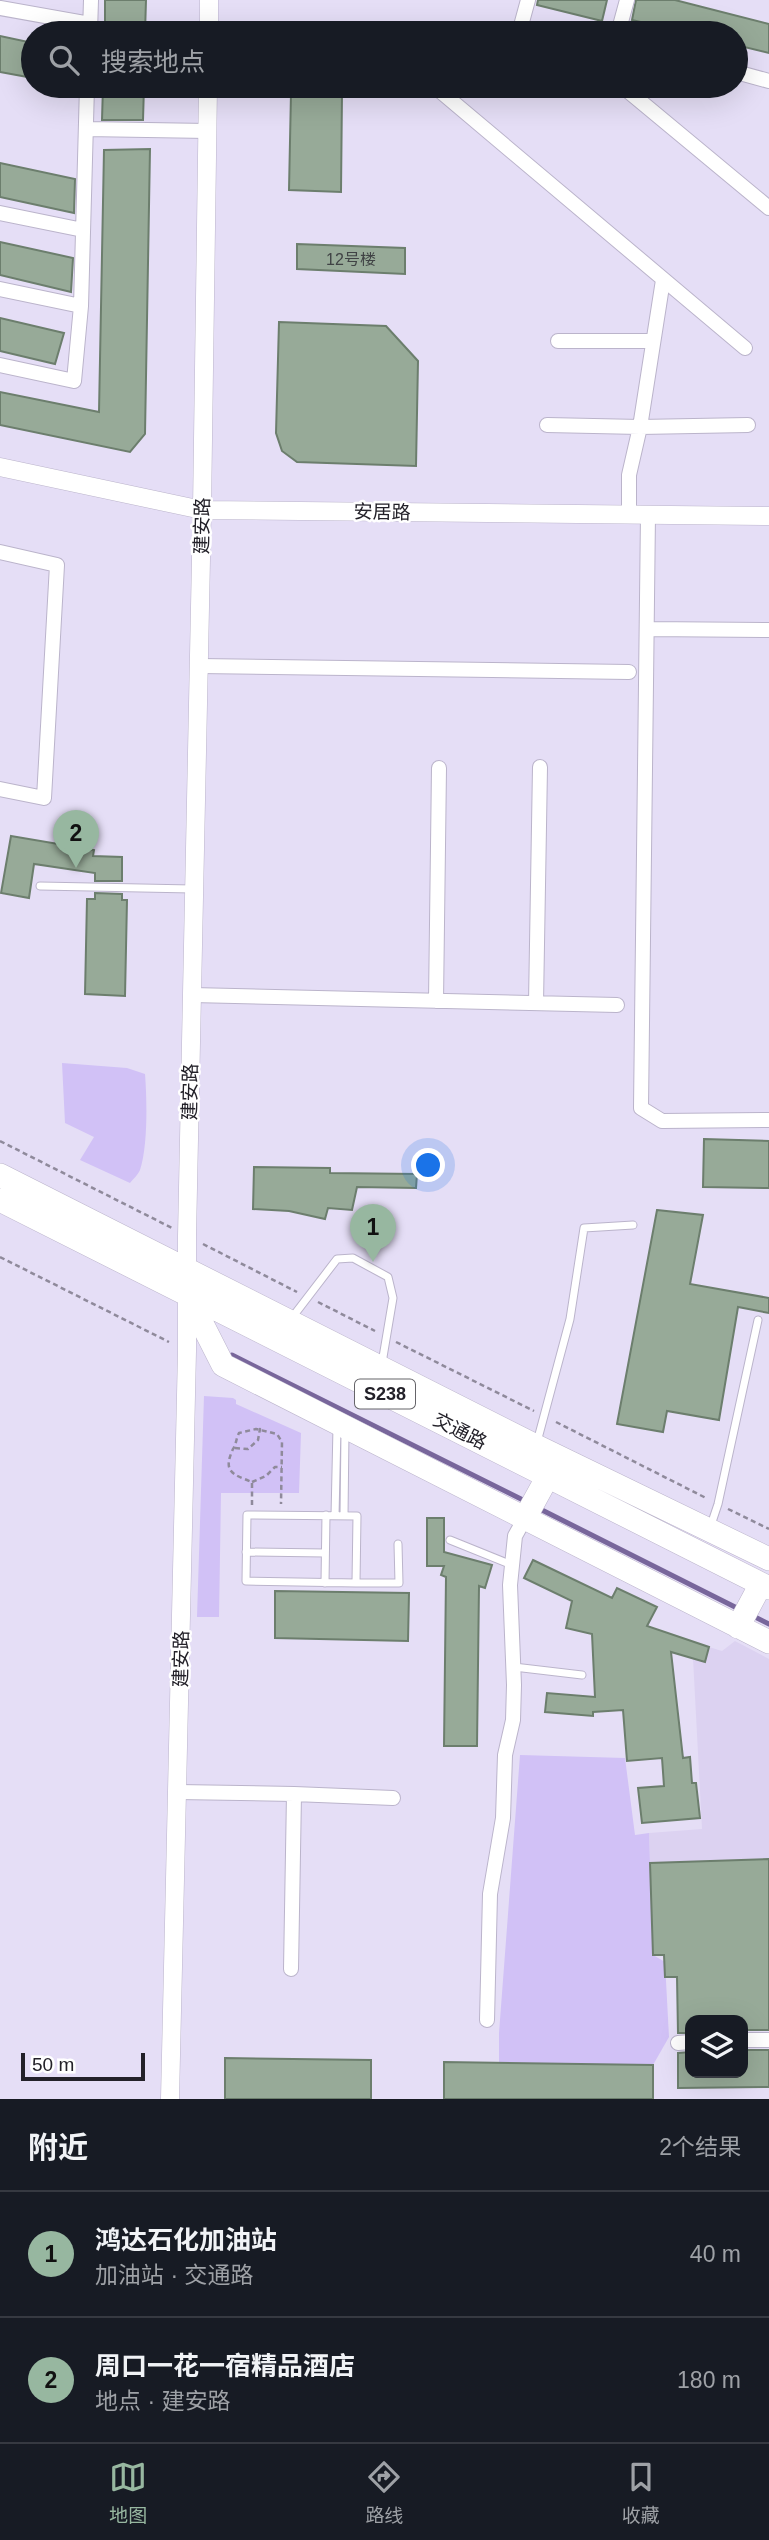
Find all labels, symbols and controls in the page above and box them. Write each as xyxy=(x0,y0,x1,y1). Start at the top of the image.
search box xyxy=(21,21,748,98)
icon: search xyxy=(45,41,83,79)
text: 搜索地点 xyxy=(101,47,205,77)
house number: 12号楼 xyxy=(326,251,376,268)
street label: 建安路 xyxy=(191,497,213,555)
street label: 安居路 xyxy=(353,501,411,523)
pin: 2 xyxy=(53,810,99,868)
street label: 建安路 xyxy=(179,1063,201,1121)
your location xyxy=(411,1148,445,1182)
pin: 1 xyxy=(350,1204,396,1262)
road number: S238 xyxy=(355,1380,415,1408)
street label: 交通路 xyxy=(430,1409,490,1453)
street label: 建安路 xyxy=(170,1630,192,1688)
map controls xyxy=(685,2015,748,2078)
button: layers xyxy=(685,2015,748,2078)
scale bar xyxy=(21,2050,145,2082)
text: 50 m xyxy=(32,2054,74,2075)
text: 附近 xyxy=(28,2131,88,2164)
text: 2个结果 xyxy=(659,2134,741,2160)
text: 鸿达石化加油站 xyxy=(95,2225,277,2255)
text: 1 xyxy=(45,2241,57,2267)
text: 40 m xyxy=(690,2241,741,2267)
text: 加油站 · 交通路 xyxy=(95,2262,253,2288)
text: 周口一花一宿精品酒店 xyxy=(95,2351,355,2381)
text: 2 xyxy=(45,2367,57,2393)
text: 180 m xyxy=(677,2367,741,2393)
text: 地点 · 建安路 xyxy=(95,2388,230,2414)
tab: 地图 xyxy=(109,2458,147,2527)
tab: 路线 xyxy=(365,2458,404,2527)
tab: 收藏 xyxy=(622,2458,660,2527)

